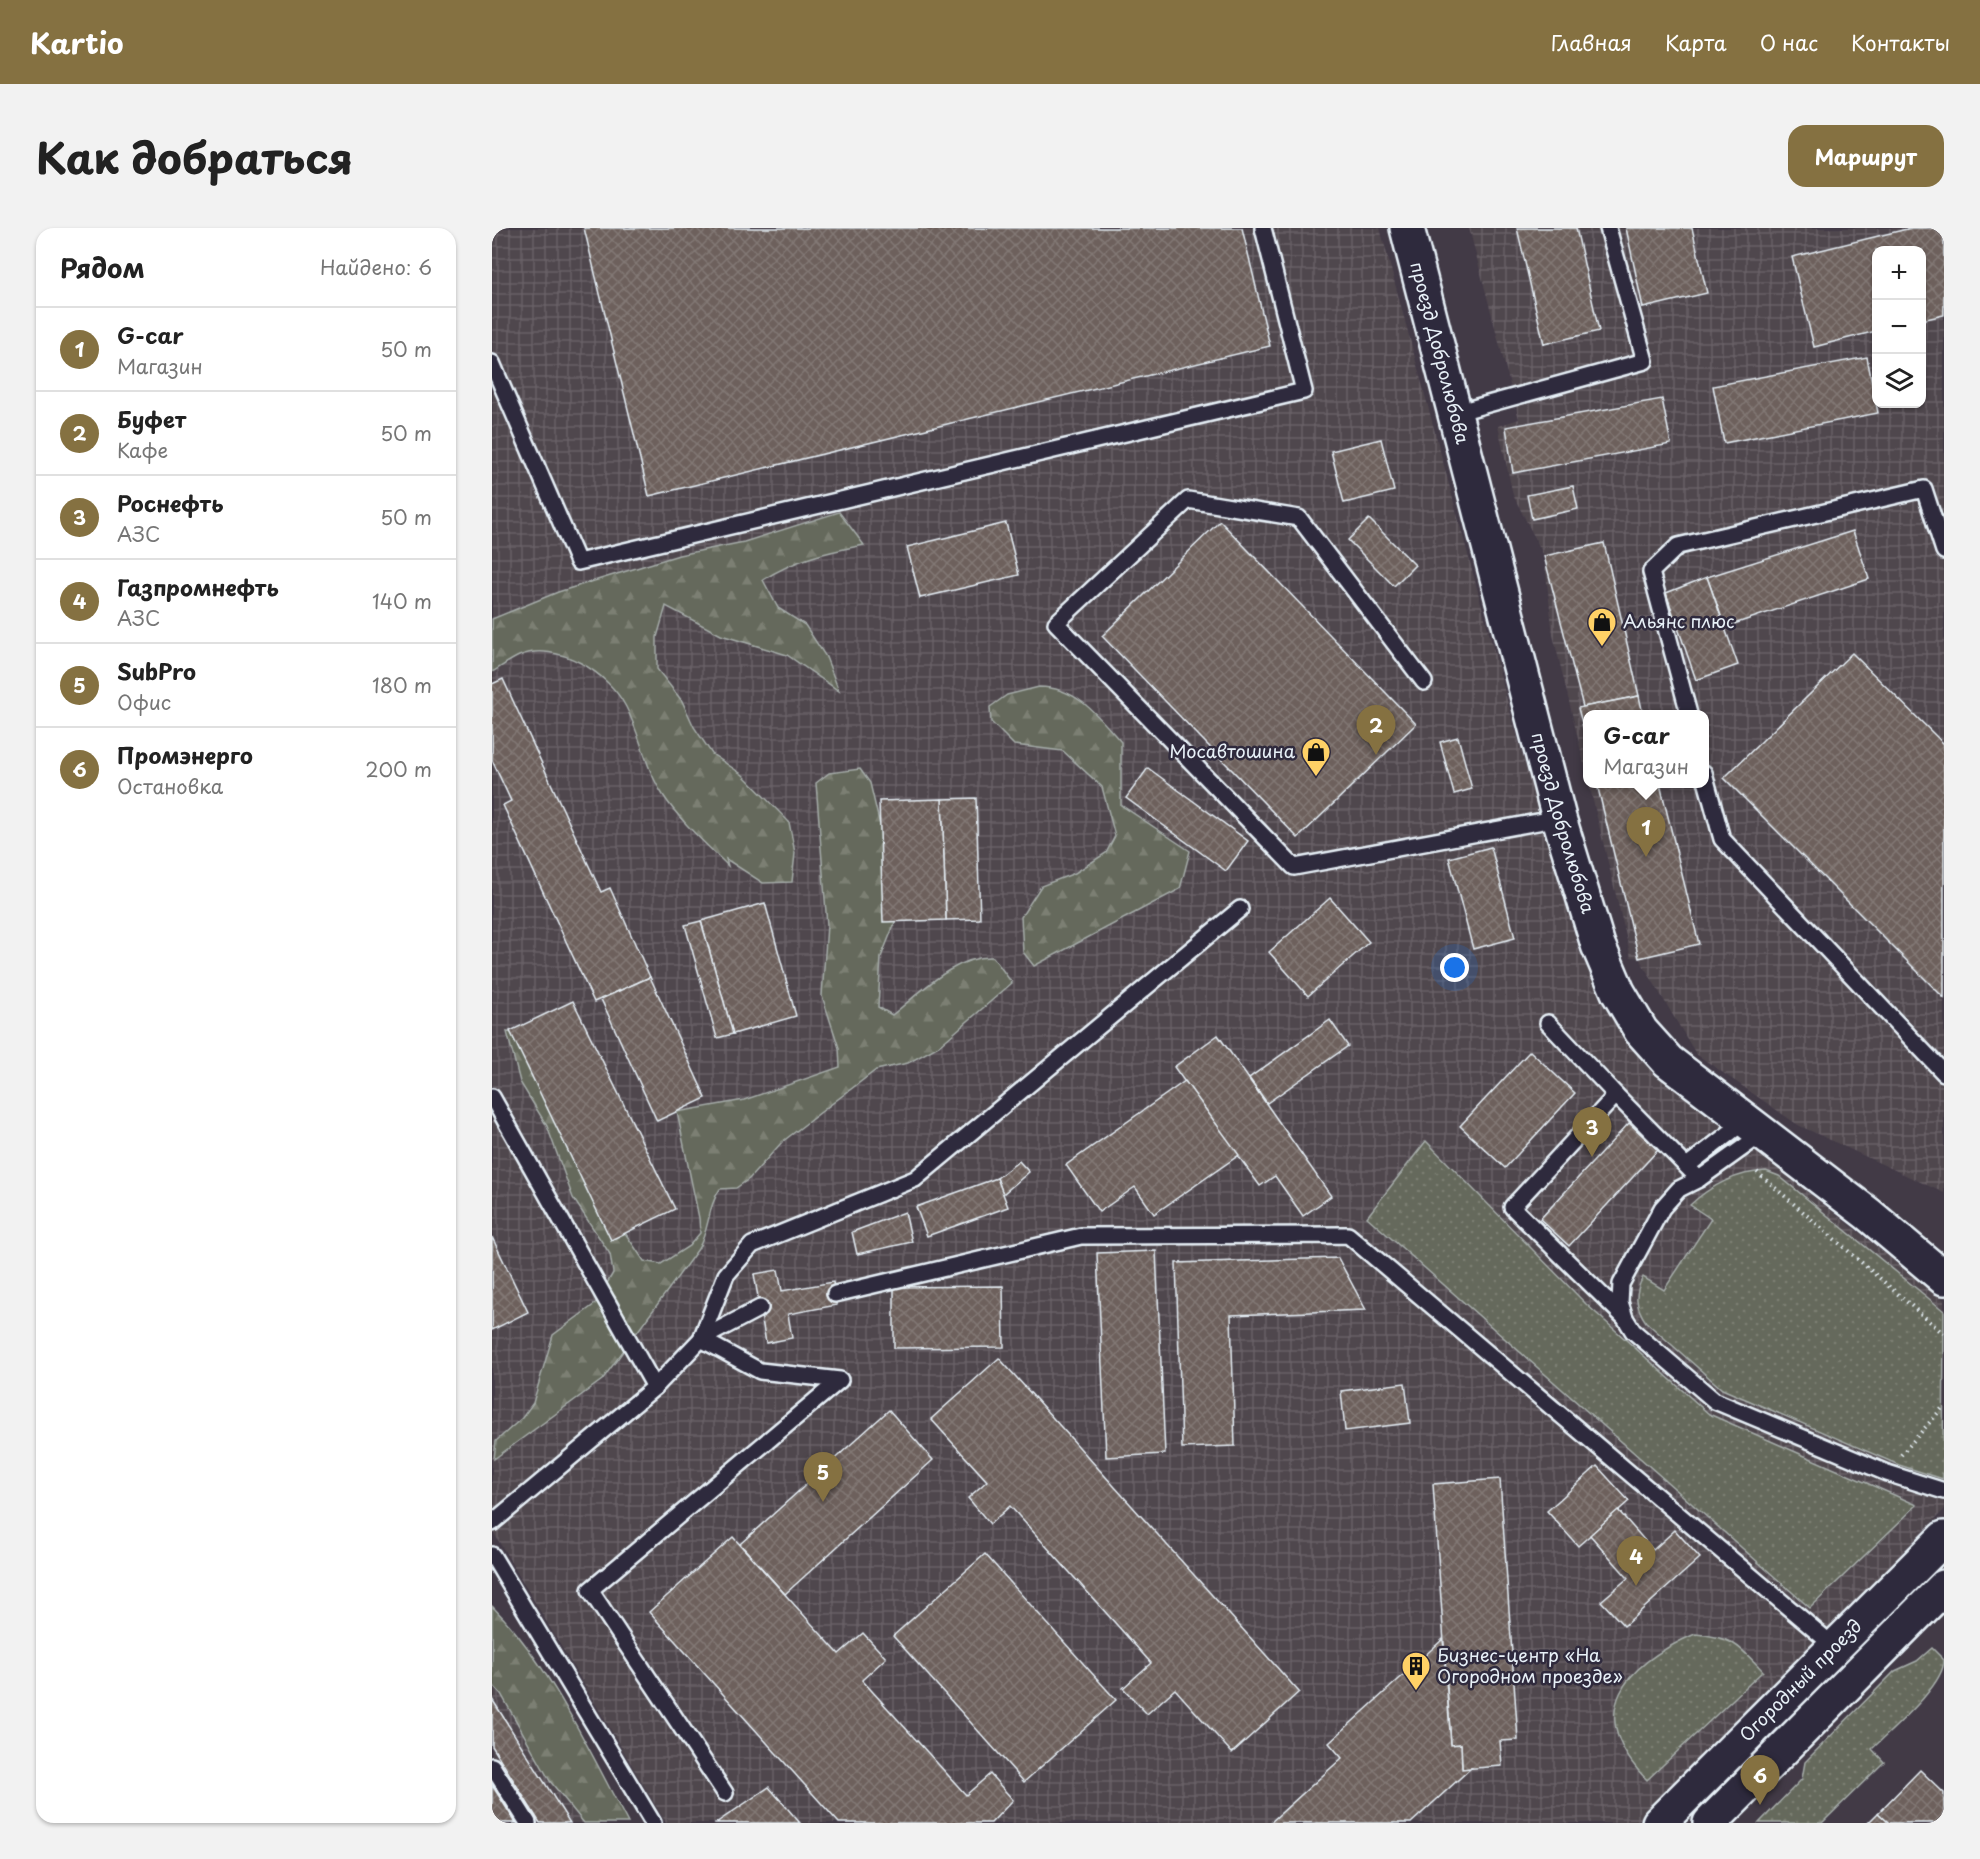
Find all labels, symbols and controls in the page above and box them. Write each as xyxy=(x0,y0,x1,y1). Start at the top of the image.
text: Kartio xyxy=(30,21,124,64)
text: Главная xyxy=(1551,26,1632,58)
text: Карта xyxy=(1665,26,1727,58)
text: О нас xyxy=(1760,26,1818,58)
text: Контакты xyxy=(1851,26,1950,58)
text: Как добраться xyxy=(36,125,353,188)
button: Маршрут xyxy=(1788,125,1944,187)
map controls xyxy=(1872,246,1926,408)
button: + xyxy=(1872,246,1926,300)
text: Рядом xyxy=(60,248,145,287)
text: Найдено: 6 xyxy=(320,252,432,282)
street label: проезд Добролюбова xyxy=(1404,258,1477,447)
button: − xyxy=(1872,300,1926,354)
text: G-car xyxy=(117,318,184,351)
text: 1 xyxy=(75,334,84,364)
text: 50 m xyxy=(380,334,432,364)
text: Магазин xyxy=(117,351,203,381)
button: layers xyxy=(1872,354,1926,408)
text: Буфет xyxy=(117,402,186,435)
text: 2 xyxy=(72,418,87,448)
text: 50 m xyxy=(380,418,432,448)
text: Кафе xyxy=(117,435,168,465)
text: Роснефть xyxy=(117,486,224,519)
text: 3 xyxy=(73,502,86,532)
text: 50 m xyxy=(380,502,432,532)
text: АЗС xyxy=(117,519,160,549)
text: Газпромнефть xyxy=(117,570,279,603)
text: 4 xyxy=(73,586,86,616)
text: 140 m xyxy=(372,586,432,616)
text: АЗС xyxy=(117,603,160,633)
shop icon: Альянс плюс xyxy=(1586,606,1618,648)
place label: Альянс плюс xyxy=(1623,607,1735,634)
text: SubPro xyxy=(117,654,196,687)
text: 5 xyxy=(73,670,86,700)
text: 180 m xyxy=(372,670,432,700)
text: Офис xyxy=(117,687,171,717)
pin: 2 xyxy=(1356,706,1396,755)
popup xyxy=(1583,710,1709,788)
text: G-car xyxy=(1603,718,1670,751)
street label: проезд Добролюбова xyxy=(1525,729,1603,917)
shop icon: Мосавтошина xyxy=(1300,736,1332,778)
place label: Мосавтошина xyxy=(1169,737,1296,764)
text: Промэнерго xyxy=(117,738,253,771)
text: Магазин xyxy=(1603,751,1689,781)
text: 6 xyxy=(72,754,87,784)
text: 200 m xyxy=(365,754,432,784)
text: Остановка xyxy=(117,771,223,801)
pin: 1 xyxy=(1626,808,1666,857)
your location xyxy=(1440,953,1469,982)
pin: 3 xyxy=(1572,1108,1612,1157)
pin: 5 xyxy=(804,1452,842,1502)
pin: 4 xyxy=(1616,1536,1656,1586)
street label: Огородный проезд xyxy=(1733,1612,1868,1747)
place label: Бизнес-центр «На Огородном проезде» xyxy=(1437,1641,1623,1689)
building icon: Бизнес-центр «На Огородном проезде» xyxy=(1400,1650,1432,1692)
pin: 6 xyxy=(1740,1756,1780,1805)

